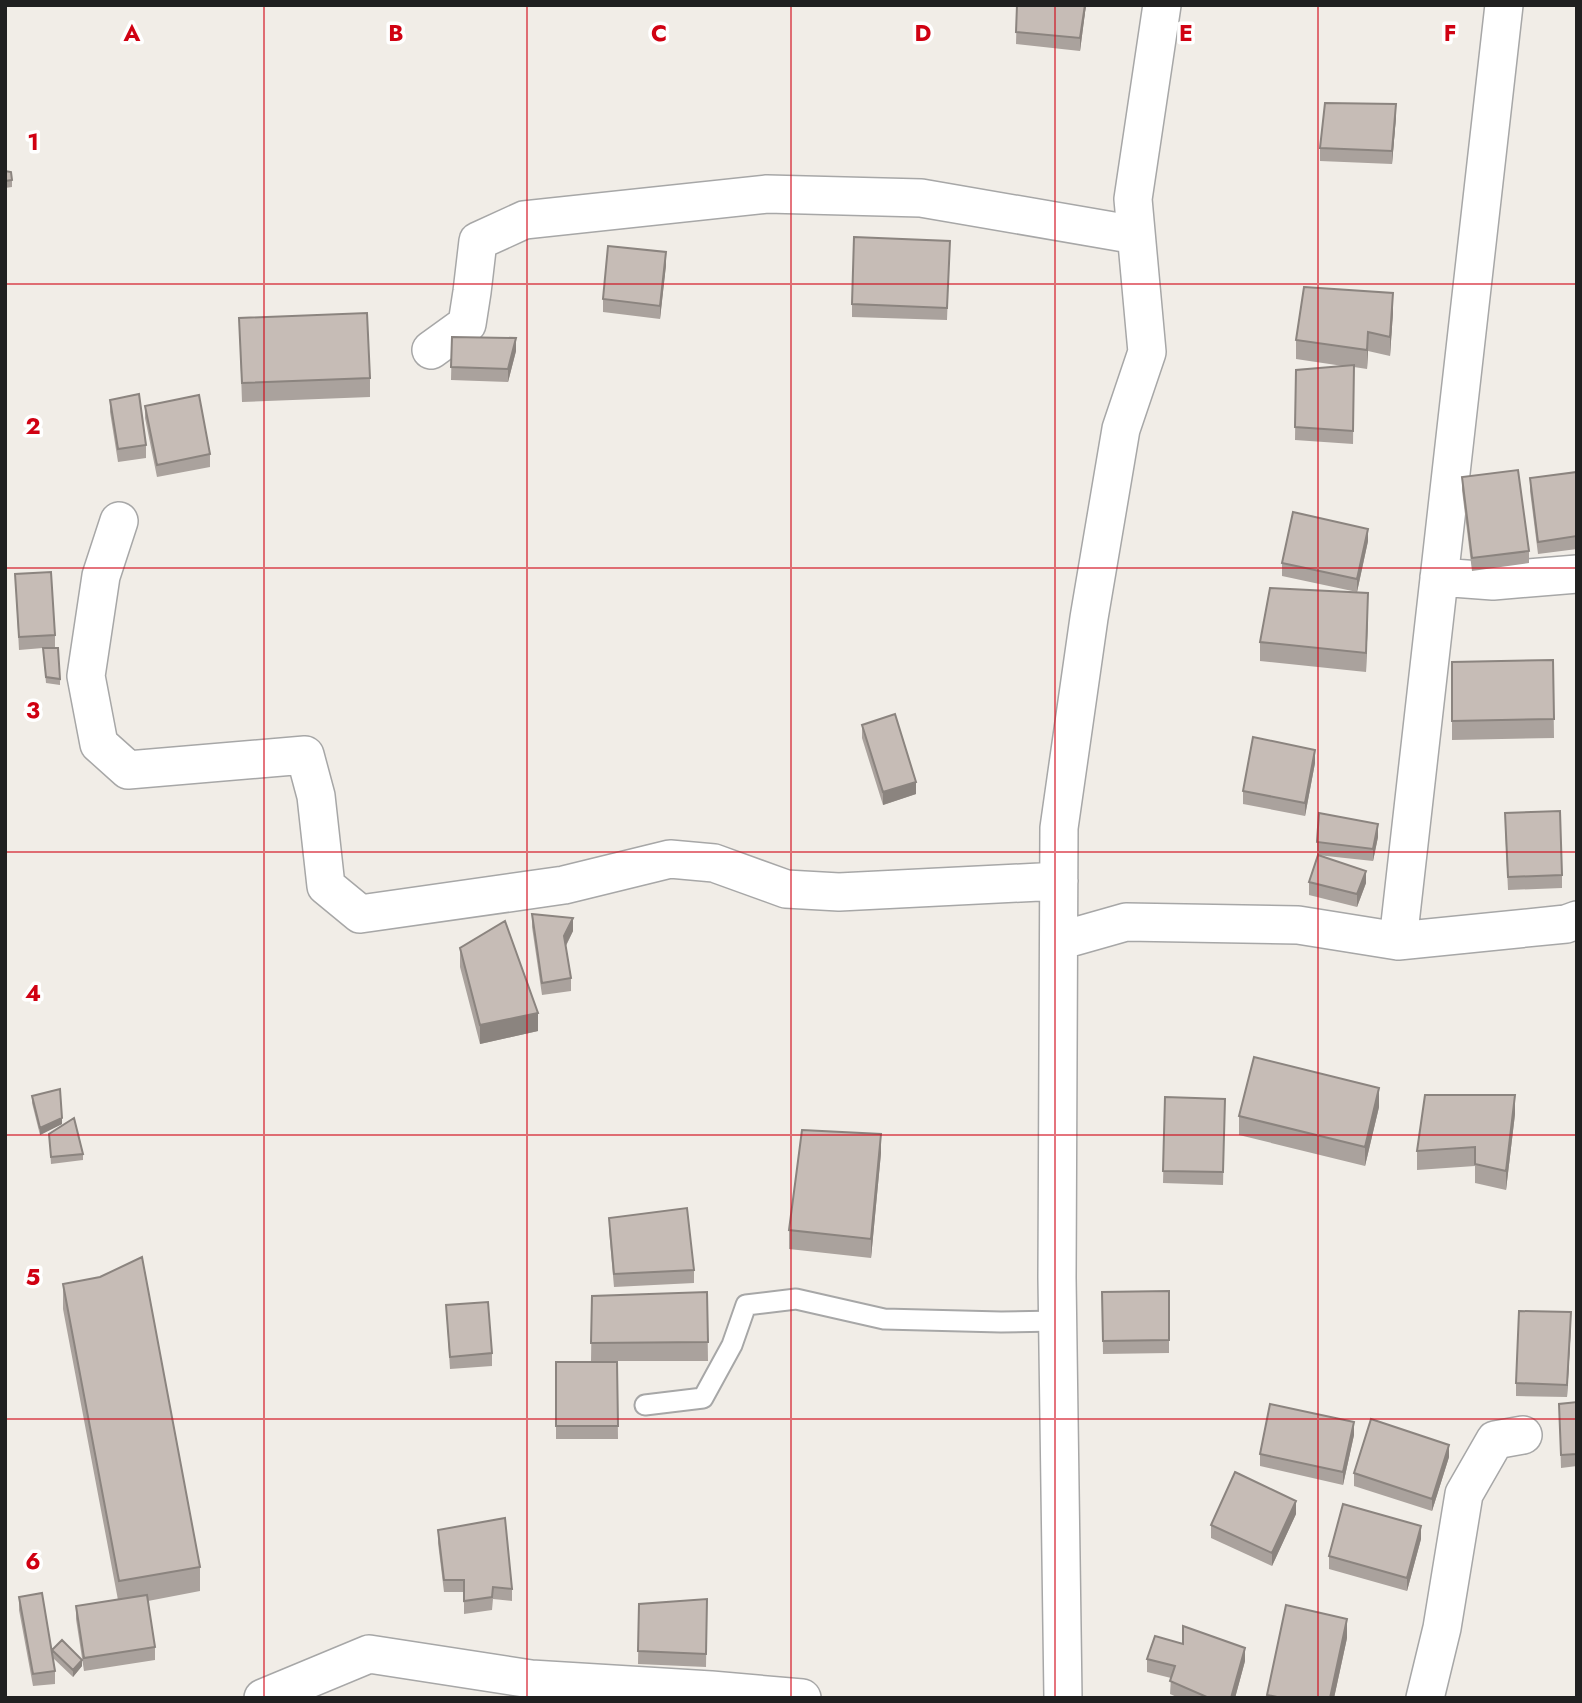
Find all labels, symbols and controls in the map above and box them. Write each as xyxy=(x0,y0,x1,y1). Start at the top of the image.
text: A xyxy=(123,16,141,50)
text: B xyxy=(388,16,404,50)
text: C xyxy=(651,16,667,50)
text: D xyxy=(915,16,932,50)
text: E xyxy=(1179,16,1193,50)
text: F xyxy=(1444,16,1456,50)
text: 1 xyxy=(27,125,39,159)
text: 2 xyxy=(25,409,41,443)
text: 3 xyxy=(26,693,40,727)
text: 4 xyxy=(25,976,41,1010)
text: 5 xyxy=(26,1260,40,1294)
text: 6 xyxy=(25,1544,41,1578)

